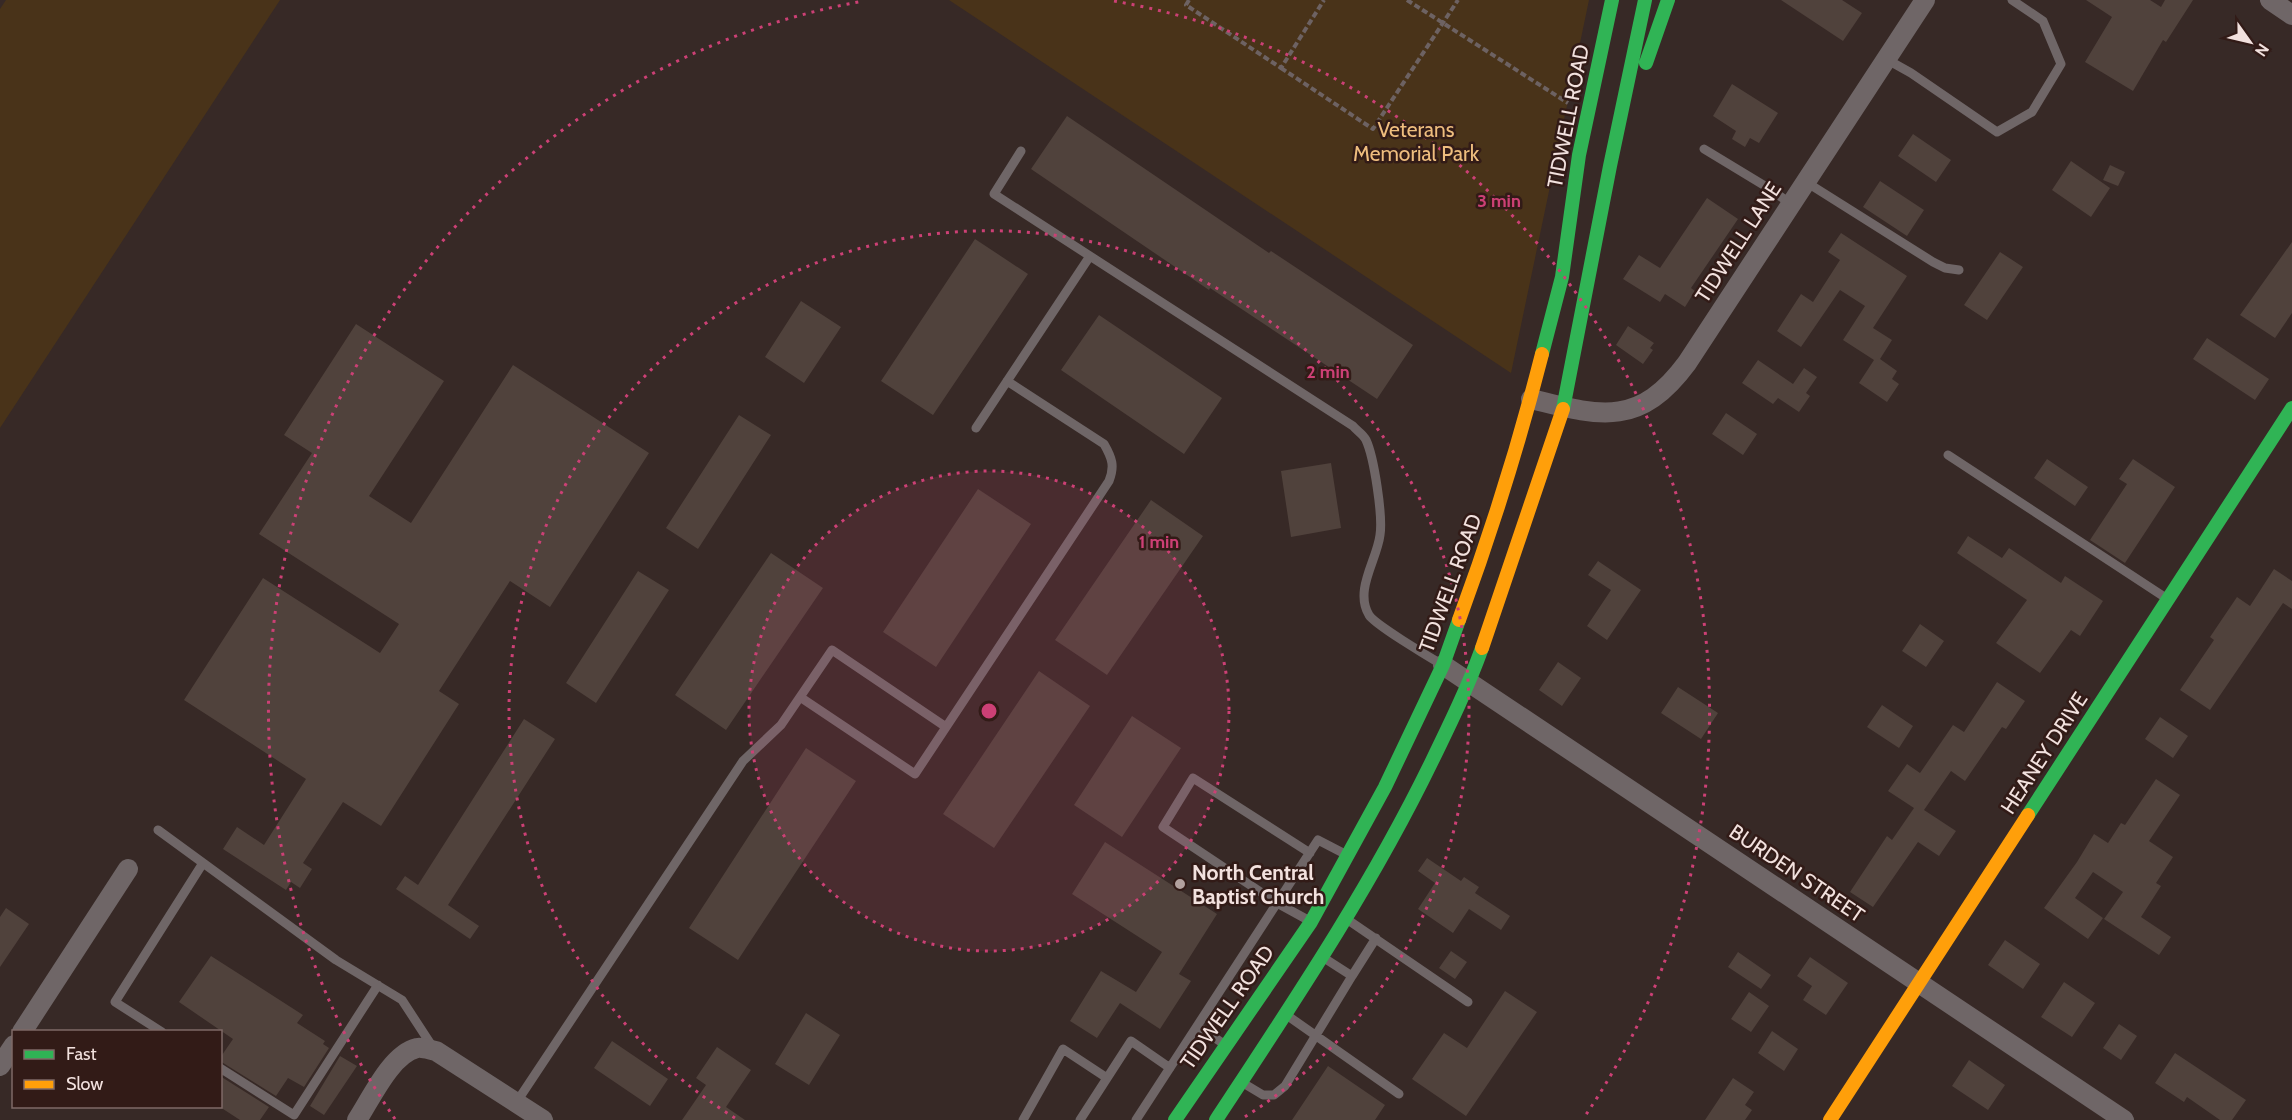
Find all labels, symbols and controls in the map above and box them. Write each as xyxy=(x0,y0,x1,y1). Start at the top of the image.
north arrow xyxy=(2220,12,2280,72)
text: N xyxy=(2251,40,2273,60)
street label: TIDWELL ROAD xyxy=(1542,42,1594,190)
park label: Veterans Memorial Park xyxy=(1353,117,1480,166)
street label: TIDWELL LANE xyxy=(1690,177,1786,307)
text: 3 min xyxy=(1477,190,1521,212)
text: 2 min xyxy=(1306,361,1350,383)
street label: TIDWELL ROAD xyxy=(1413,510,1487,656)
text: 1 min xyxy=(1139,531,1179,553)
street label: HEANEY DRIVE xyxy=(1995,687,2093,819)
centre of rings xyxy=(979,701,999,721)
street label: BURDEN STREET xyxy=(1725,819,1869,927)
place label: North Central Baptist Church xyxy=(1192,860,1324,909)
marker: North Central Baptist Church xyxy=(1173,877,1187,891)
street label: TIDWELL ROAD xyxy=(1175,940,1279,1074)
legend xyxy=(12,1030,222,1108)
text: Fast xyxy=(66,1043,97,1065)
text: Slow xyxy=(66,1073,103,1095)

